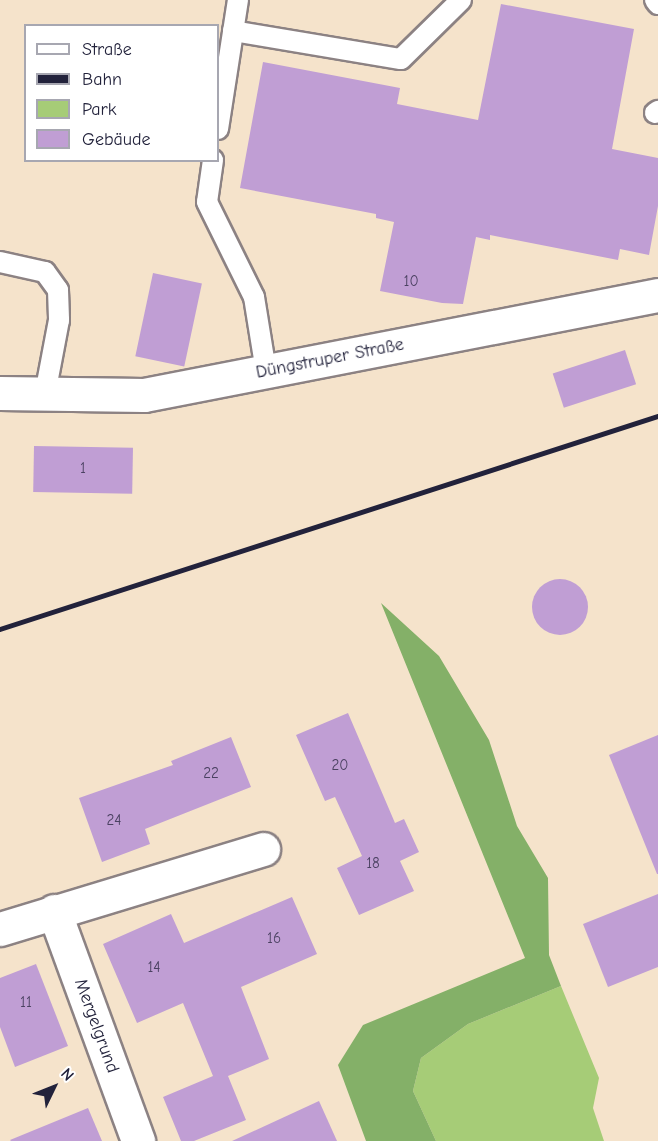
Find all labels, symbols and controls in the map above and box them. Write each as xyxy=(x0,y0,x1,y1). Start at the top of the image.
legend xyxy=(24,24,219,162)
text: Straße xyxy=(82,39,132,60)
text: Bahn xyxy=(82,69,122,90)
text: Park xyxy=(82,99,116,120)
text: Gebäude xyxy=(82,129,151,150)
house number: 10 xyxy=(403,273,419,291)
street label: Düngstruper Straße xyxy=(254,334,406,384)
house number: 1 xyxy=(80,460,86,478)
house number: 20 xyxy=(332,757,348,775)
house number: 22 xyxy=(203,765,219,783)
house number: 24 xyxy=(106,812,122,830)
house number: 18 xyxy=(366,855,380,873)
house number: 16 xyxy=(267,930,281,948)
house number: 14 xyxy=(147,959,161,977)
street label: Mergelgrund xyxy=(69,976,123,1076)
house number: 11 xyxy=(20,994,32,1012)
north arrow xyxy=(24,1057,84,1117)
text: N xyxy=(57,1065,77,1085)

